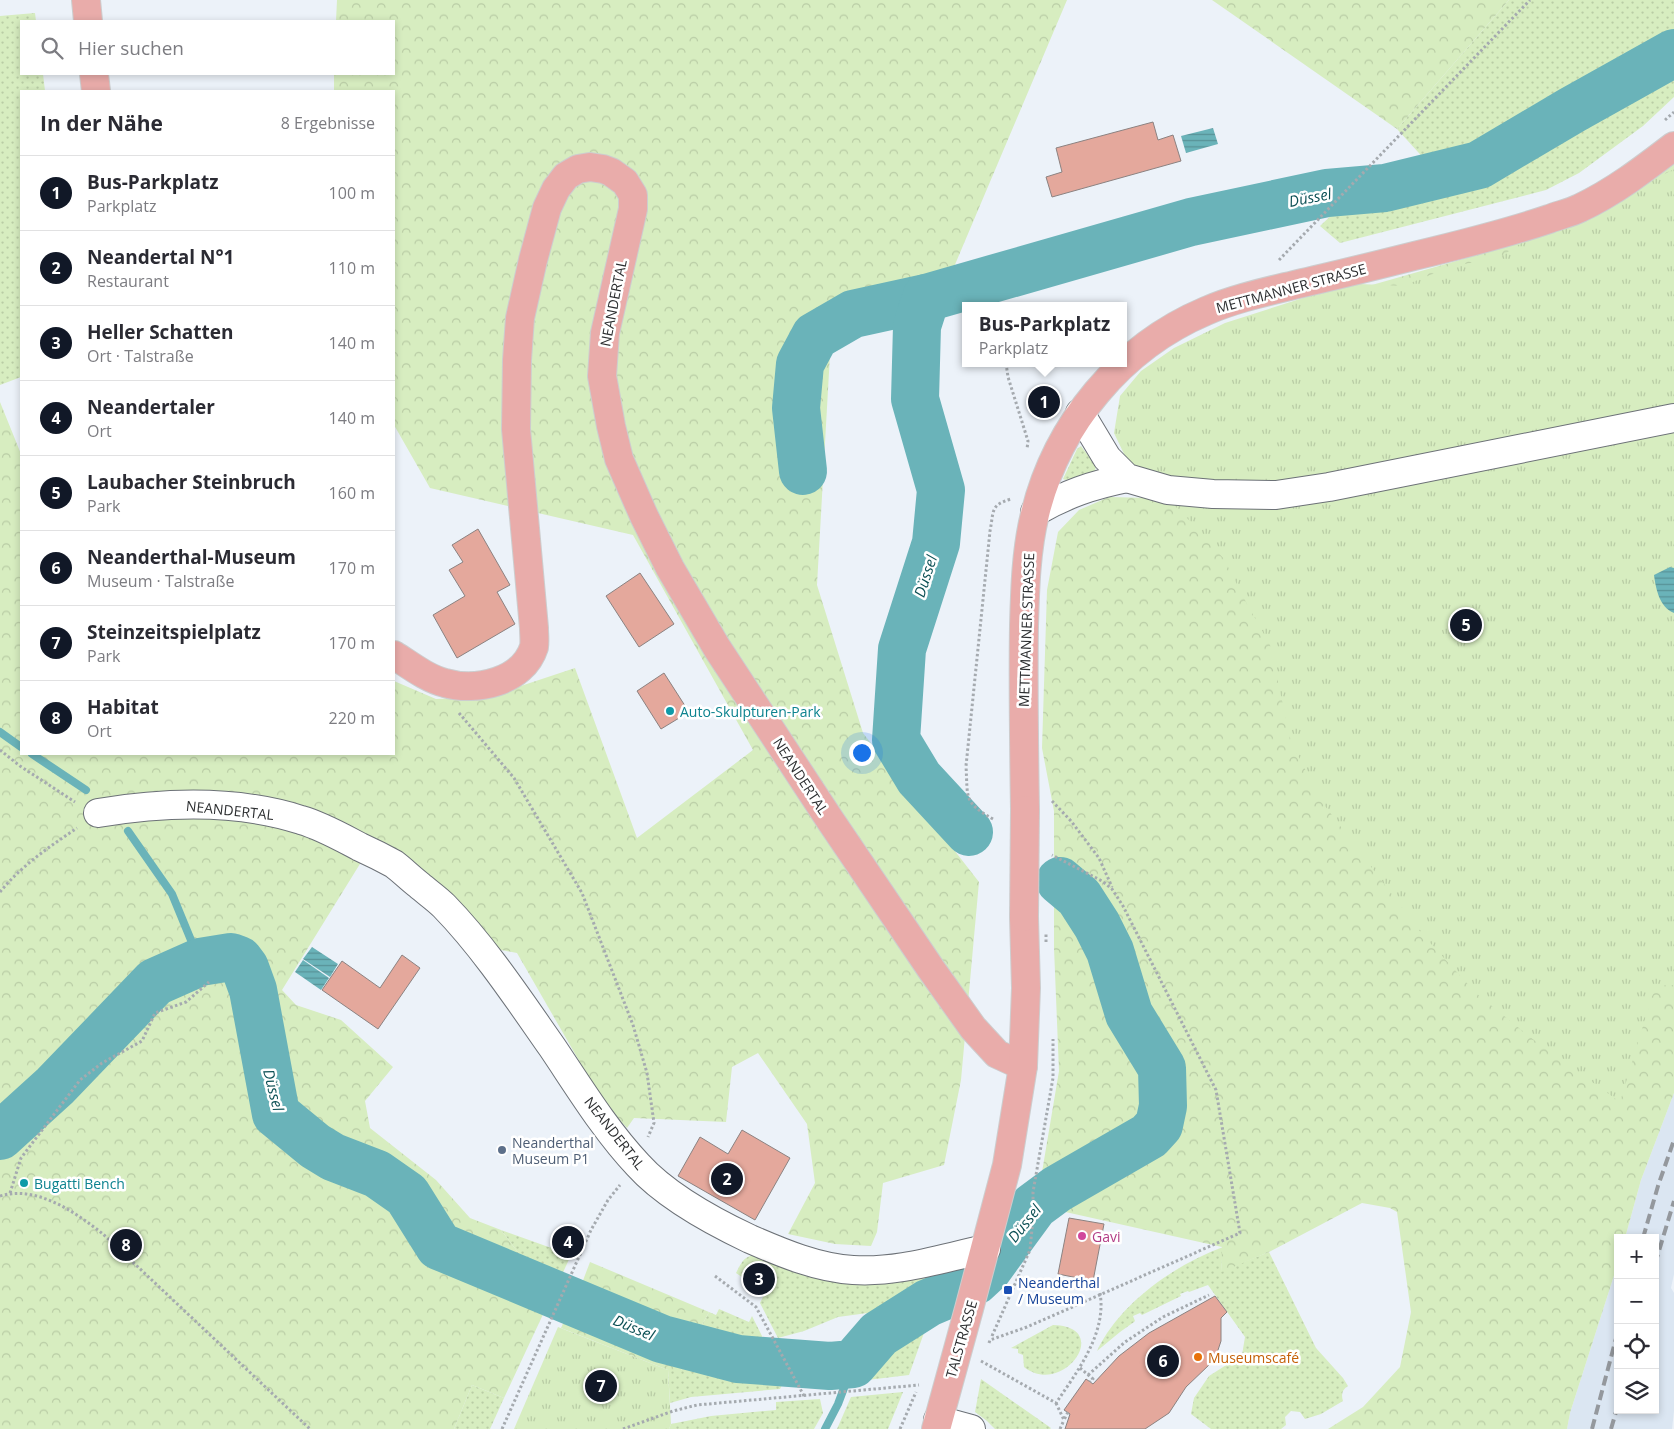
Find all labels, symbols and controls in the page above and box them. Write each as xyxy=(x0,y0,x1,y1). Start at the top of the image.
search box xyxy=(20,20,395,75)
icon: search xyxy=(38,34,66,62)
text: Hier suchen xyxy=(78,35,184,61)
text: In der Nähe xyxy=(40,109,163,137)
text: 8 Ergebnisse xyxy=(281,112,375,134)
text: Bus-Parkplatz xyxy=(87,169,218,195)
text: 1 xyxy=(51,182,61,204)
text: 100 m xyxy=(329,182,375,204)
water label: Düssel xyxy=(1287,183,1334,211)
text: Parkplatz xyxy=(87,195,156,217)
text: Neandertal N°1 xyxy=(87,244,234,270)
text: 2 xyxy=(51,257,61,279)
text: 110 m xyxy=(329,257,375,279)
street label: NEANDERTAL xyxy=(595,258,631,348)
street label: METTMANNER STRASSE xyxy=(1214,259,1368,317)
text: Restaurant xyxy=(87,270,169,292)
popup xyxy=(962,302,1127,367)
text: Bus-Parkplatz xyxy=(979,311,1110,337)
text: Heller Schatten xyxy=(87,319,234,345)
text: 3 xyxy=(51,332,61,354)
text: 140 m xyxy=(329,332,375,354)
text: Parkplatz xyxy=(979,337,1048,359)
text: Ort · Talstraße xyxy=(87,345,194,367)
pin: 1 xyxy=(1028,383,1060,421)
text: Neandertaler xyxy=(87,394,215,420)
text: 4 xyxy=(51,407,61,429)
text: 140 m xyxy=(329,407,375,429)
text: Ort xyxy=(87,420,112,442)
text: Laubacher Steinbruch xyxy=(87,469,296,495)
text: 5 xyxy=(51,482,61,504)
text: 160 m xyxy=(329,482,375,504)
text: Park xyxy=(87,495,120,517)
text: Neanderthal-Museum xyxy=(87,544,296,570)
water label: Düssel xyxy=(909,551,942,599)
street label: METTMANNER STRASSE xyxy=(1014,553,1038,707)
text: 6 xyxy=(51,557,61,579)
text: 170 m xyxy=(329,557,375,579)
text: Museum · Talstraße xyxy=(87,570,234,592)
pin: 5 xyxy=(1450,606,1482,644)
text: Steinzeitspielplatz xyxy=(87,619,261,645)
text: 7 xyxy=(51,632,61,654)
text: 170 m xyxy=(329,632,375,654)
text: Park xyxy=(87,645,120,667)
text: Habitat xyxy=(87,694,159,720)
place label: Auto-Skulpturen-Park xyxy=(680,702,821,721)
marker: Auto-Skulpturen-Park xyxy=(664,705,676,717)
text: 8 xyxy=(51,707,61,729)
text: 220 m xyxy=(329,707,375,729)
text: Ort xyxy=(87,720,112,742)
street label: NEANDERTAL xyxy=(769,734,833,818)
your location xyxy=(849,740,875,766)
street label: NEANDERTAL xyxy=(185,796,275,824)
water label: Düssel xyxy=(259,1067,289,1114)
street label: NEANDERTAL xyxy=(580,1092,650,1174)
place label: Neanderthal Museum P1 xyxy=(512,1133,594,1168)
marker: Neanderthal Museum P1 xyxy=(496,1144,508,1156)
pin: 2 xyxy=(711,1160,743,1198)
place label: Bugatti Bench xyxy=(34,1174,125,1193)
marker: Bugatti Bench xyxy=(18,1177,30,1189)
water label: Düssel xyxy=(1003,1199,1046,1246)
pin: 4 xyxy=(552,1223,584,1261)
pin: 8 xyxy=(110,1226,142,1264)
place label: Gavi xyxy=(1092,1227,1121,1246)
marker: Gavi xyxy=(1076,1230,1088,1242)
map controls xyxy=(1614,1234,1659,1414)
button: + xyxy=(1614,1234,1659,1279)
pin: 3 xyxy=(743,1260,775,1298)
place label: Neanderthal / Museum xyxy=(1018,1273,1100,1308)
button: − xyxy=(1614,1279,1659,1324)
marker: Neanderthal / Museum xyxy=(1002,1284,1014,1296)
street label: TALSTRASSE xyxy=(941,1298,981,1380)
water label: Düssel xyxy=(610,1309,659,1345)
button: locate xyxy=(1614,1324,1659,1369)
pin: 6 xyxy=(1147,1342,1179,1380)
place label: Museumscafé xyxy=(1208,1348,1299,1367)
marker: Museumscafé xyxy=(1192,1351,1204,1363)
pin: 7 xyxy=(585,1367,617,1405)
button: layers xyxy=(1614,1369,1659,1414)

